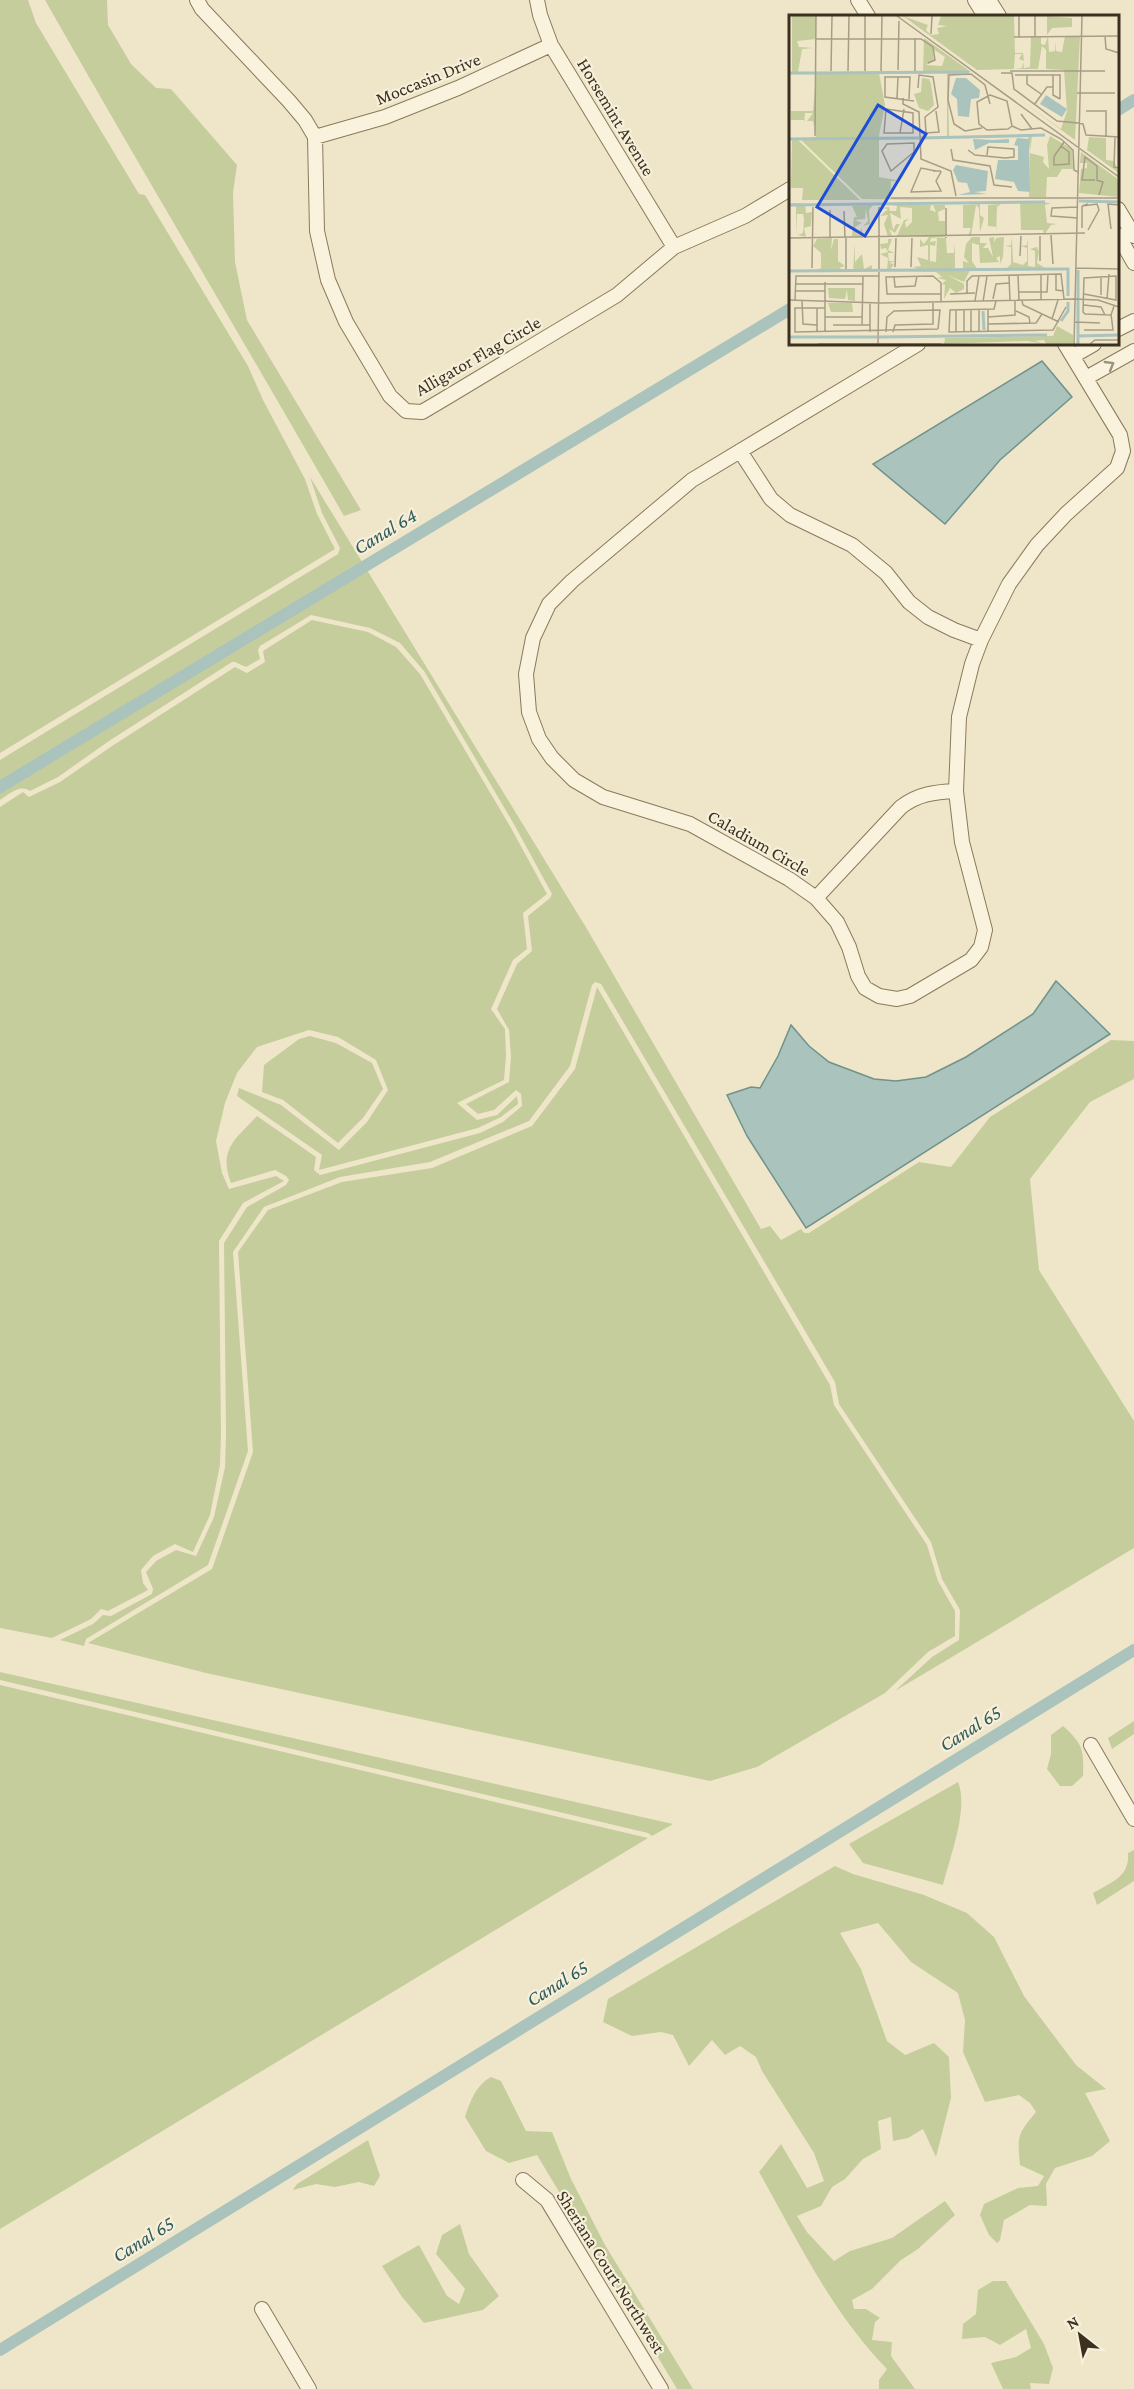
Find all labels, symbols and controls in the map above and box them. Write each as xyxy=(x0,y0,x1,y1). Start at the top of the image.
inset map xyxy=(789,15,1119,345)
street label: Moccasin Drive xyxy=(373,49,483,109)
street label: Horsemint Avenue xyxy=(573,55,659,179)
street label: Alligator Flag Circle xyxy=(412,312,544,400)
one-way arrow xyxy=(1104,361,1114,372)
water label: Canal 64 xyxy=(349,504,421,558)
street label: Caladium Circle xyxy=(704,806,814,880)
water label: Canal 65 xyxy=(935,1700,1005,1755)
water label: Canal 65 xyxy=(522,1955,592,2010)
street label: Sheriana Court Northwest xyxy=(553,2187,670,2358)
water label: Canal 65 xyxy=(108,2211,178,2266)
north arrow xyxy=(1050,2305,1110,2365)
text: N xyxy=(1063,2312,1082,2333)

